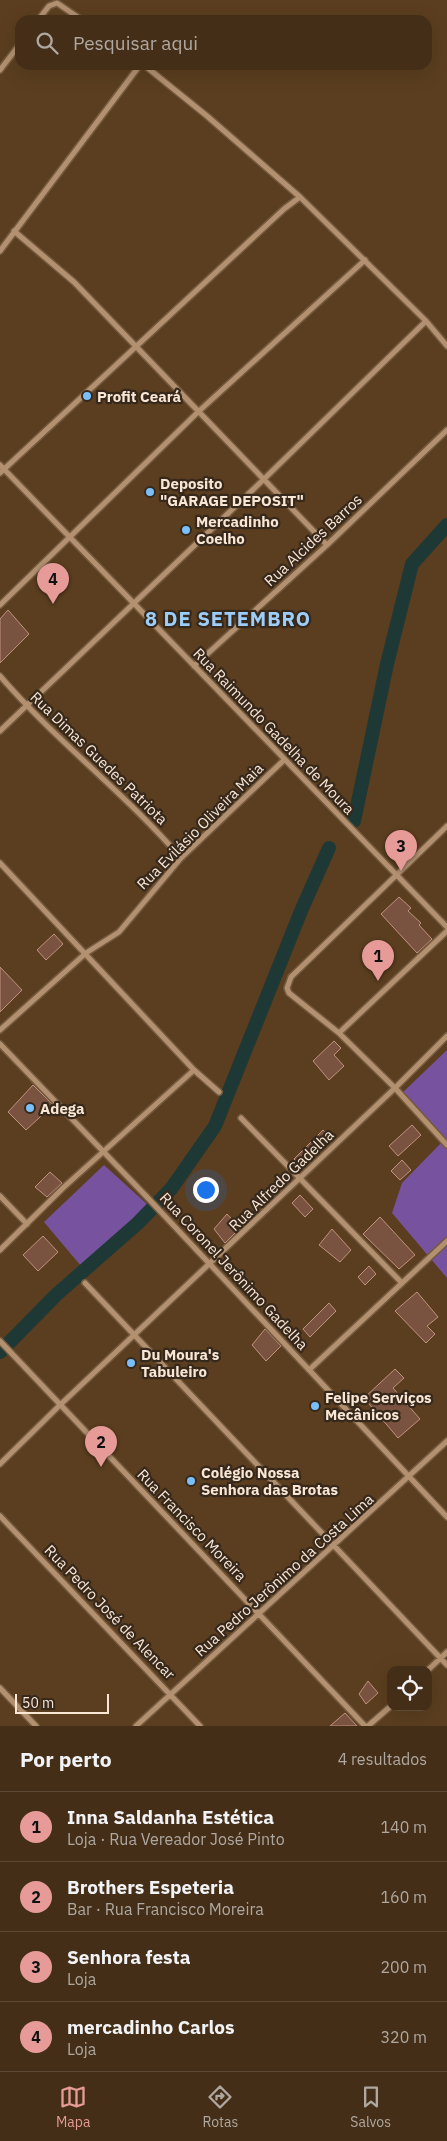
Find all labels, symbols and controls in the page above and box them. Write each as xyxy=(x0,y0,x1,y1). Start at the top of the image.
search box xyxy=(15,15,432,70)
icon: search xyxy=(33,29,61,57)
text: Pesquisar aqui xyxy=(73,31,198,55)
place label: Profit Ceará xyxy=(97,387,182,406)
marker: Profit Ceará xyxy=(81,390,93,402)
place label: Deposito "GARAGE DEPOSIT" xyxy=(160,474,304,510)
marker: Deposito "GARAGE DEPOSIT" xyxy=(144,486,156,498)
street label: Rua Alcides Barros xyxy=(260,490,366,590)
place label: Mercadinho Coelho xyxy=(196,512,279,548)
marker: Mercadinho Coelho xyxy=(180,524,192,536)
pin: 4 xyxy=(37,563,69,604)
district label: 8 DE SETEMBRO xyxy=(145,605,311,632)
street label: Rua Raimundo Gadelha de Moura xyxy=(189,644,359,818)
street label: Rua Dimas Guedes Patriota xyxy=(26,687,172,829)
street label: Rua Evilásio Oliveira Maia xyxy=(133,759,267,893)
pin: 3 xyxy=(385,830,417,871)
pin: 1 xyxy=(362,940,394,981)
place label: Adega xyxy=(40,1099,85,1118)
marker: Adega xyxy=(24,1102,36,1114)
street label: Rua Alfredo Gadelha xyxy=(225,1125,337,1235)
your location xyxy=(193,1177,219,1203)
street label: Rua Coronel Jerônimo Gadelha xyxy=(156,1188,312,1354)
place label: Du Moura's Tabuleiro xyxy=(141,1345,220,1381)
marker: Du Moura's Tabuleiro xyxy=(125,1357,137,1369)
place label: Felipe Serviços Mecânicos xyxy=(325,1388,432,1424)
marker: Felipe Serviços Mecânicos xyxy=(309,1400,321,1412)
pin: 2 xyxy=(85,1426,117,1467)
place label: Colégio Nossa Senhora das Brotas xyxy=(201,1463,338,1499)
street label: Rua Francisco Moreira xyxy=(133,1465,251,1585)
marker: Colégio Nossa Senhora das Brotas xyxy=(185,1475,197,1487)
street label: Rua Pedro Jerônimo da Costa Lima xyxy=(191,1490,377,1660)
street label: Rua Pedro José de Alencar xyxy=(41,1541,180,1684)
map controls xyxy=(387,1666,432,1711)
button: locate xyxy=(387,1666,432,1711)
scale bar xyxy=(15,1691,109,1714)
text: 50 m xyxy=(22,1694,54,1712)
text: Por perto xyxy=(20,1745,112,1773)
text: 4 resultados xyxy=(338,1749,427,1769)
text: Inna Saldanha Estética xyxy=(67,1805,274,1829)
text: 1 xyxy=(31,1817,41,1837)
text: 140 m xyxy=(380,1817,427,1837)
text: Loja · Rua Vereador José Pinto xyxy=(67,1829,285,1849)
text: Brothers Espeteria xyxy=(67,1875,234,1899)
text: 2 xyxy=(31,1887,41,1907)
text: 160 m xyxy=(380,1887,427,1907)
text: Bar · Rua Francisco Moreira xyxy=(67,1899,264,1919)
text: Senhora festa xyxy=(67,1945,191,1969)
text: 3 xyxy=(31,1957,41,1977)
text: 200 m xyxy=(380,1957,427,1977)
text: Loja xyxy=(67,1969,96,1989)
text: mercadinho Carlos xyxy=(67,2015,235,2039)
text: 4 xyxy=(31,2027,41,2047)
text: 320 m xyxy=(380,2027,427,2047)
text: Loja xyxy=(67,2039,96,2059)
tab: Mapa xyxy=(56,2083,90,2131)
tab: Rotas xyxy=(202,2083,238,2131)
tab: Salvos xyxy=(350,2083,391,2131)

